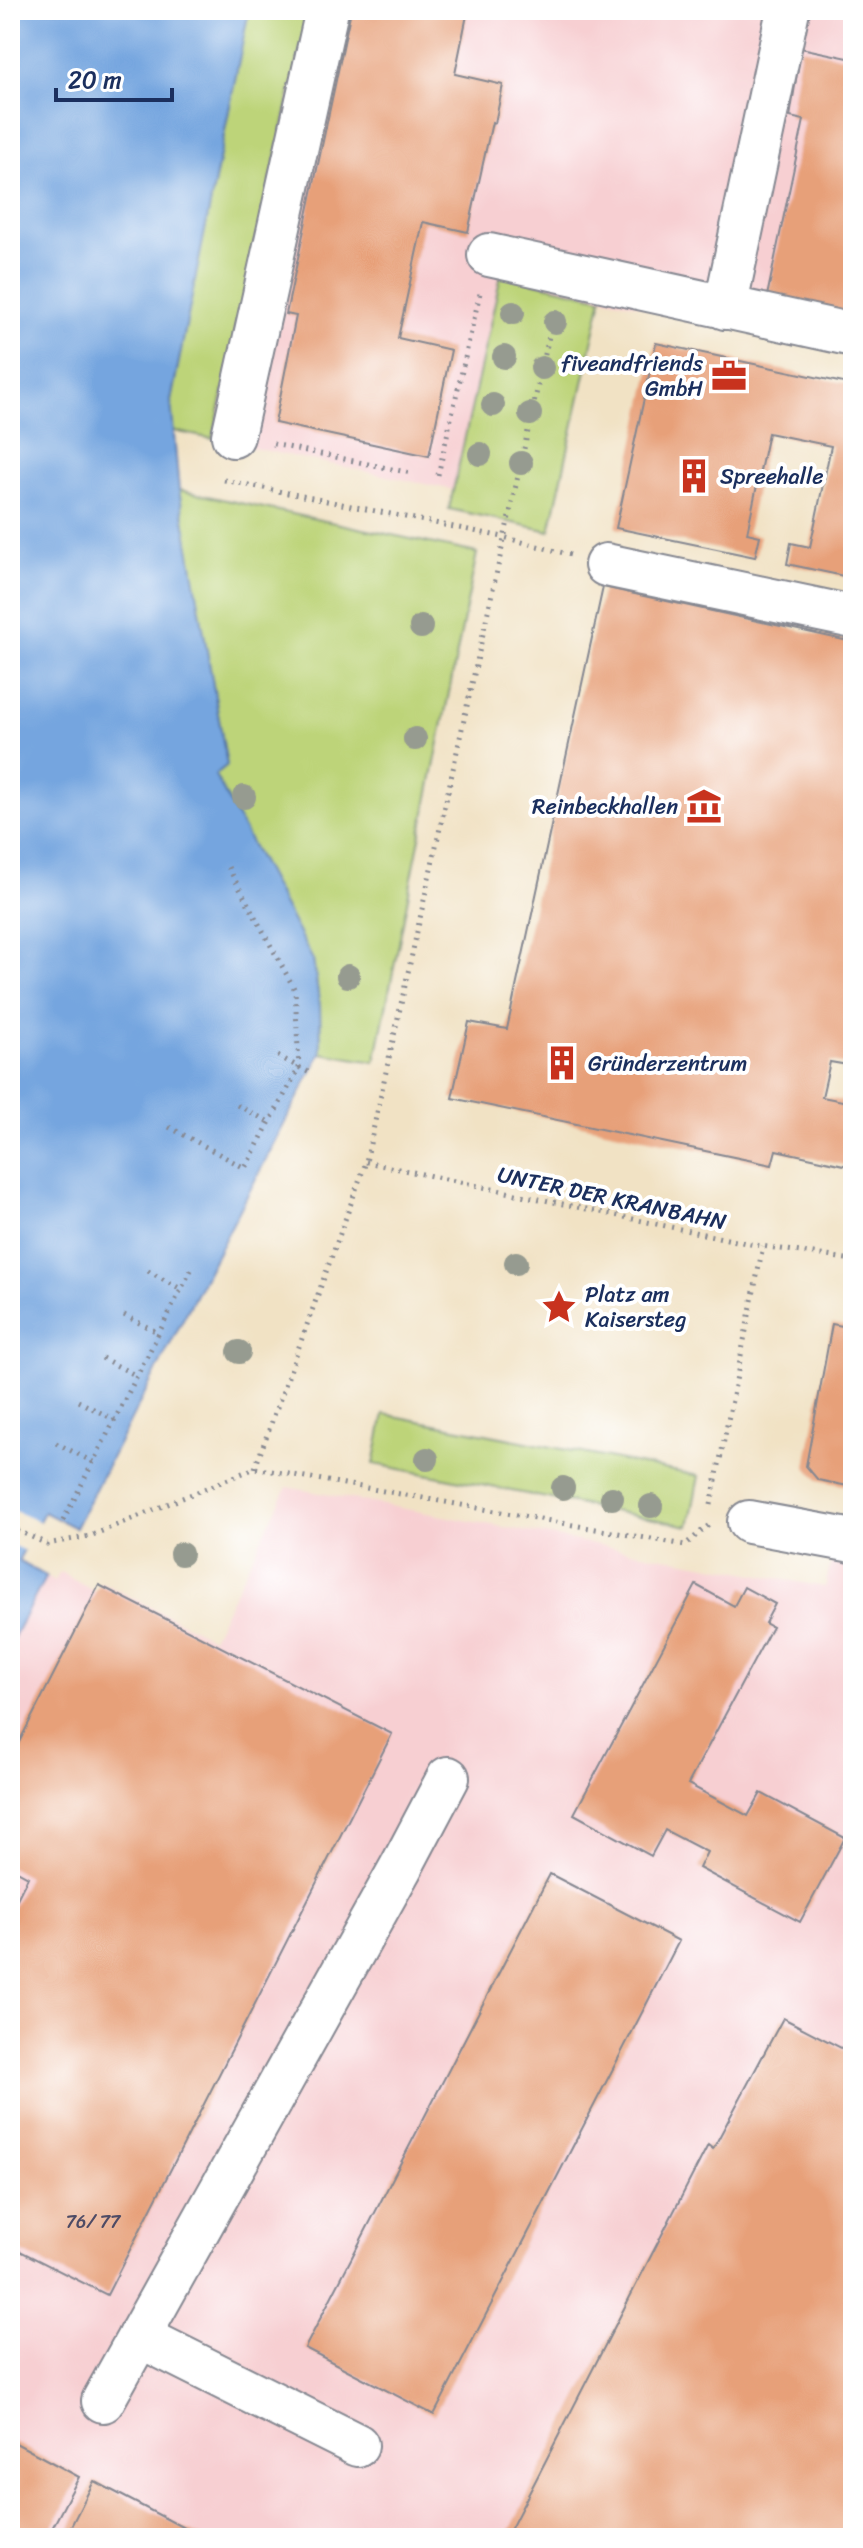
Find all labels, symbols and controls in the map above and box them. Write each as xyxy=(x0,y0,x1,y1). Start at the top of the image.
scale bar xyxy=(56,52,172,102)
text: 20 m xyxy=(68,59,122,101)
place label: fiveandfriends GmbH xyxy=(561,344,704,408)
office icon: fiveandfriends GmbH xyxy=(710,357,748,395)
building icon: Spreehalle xyxy=(675,457,713,495)
place label: Spreehalle xyxy=(720,457,824,496)
place label: Reinbeckhallen xyxy=(532,787,678,826)
museum icon: Reinbeckhallen xyxy=(685,787,723,825)
building icon: Gründerzentrum xyxy=(543,1044,581,1082)
place label: Gründerzentrum xyxy=(588,1044,747,1083)
street label: UNTER DER KRANBAHN xyxy=(494,1155,730,1241)
place label: Platz am Kaisersteg xyxy=(585,1275,686,1339)
place icon: Platz am Kaisersteg xyxy=(540,1288,578,1326)
house number: 76/ 77 xyxy=(66,2206,122,2238)

